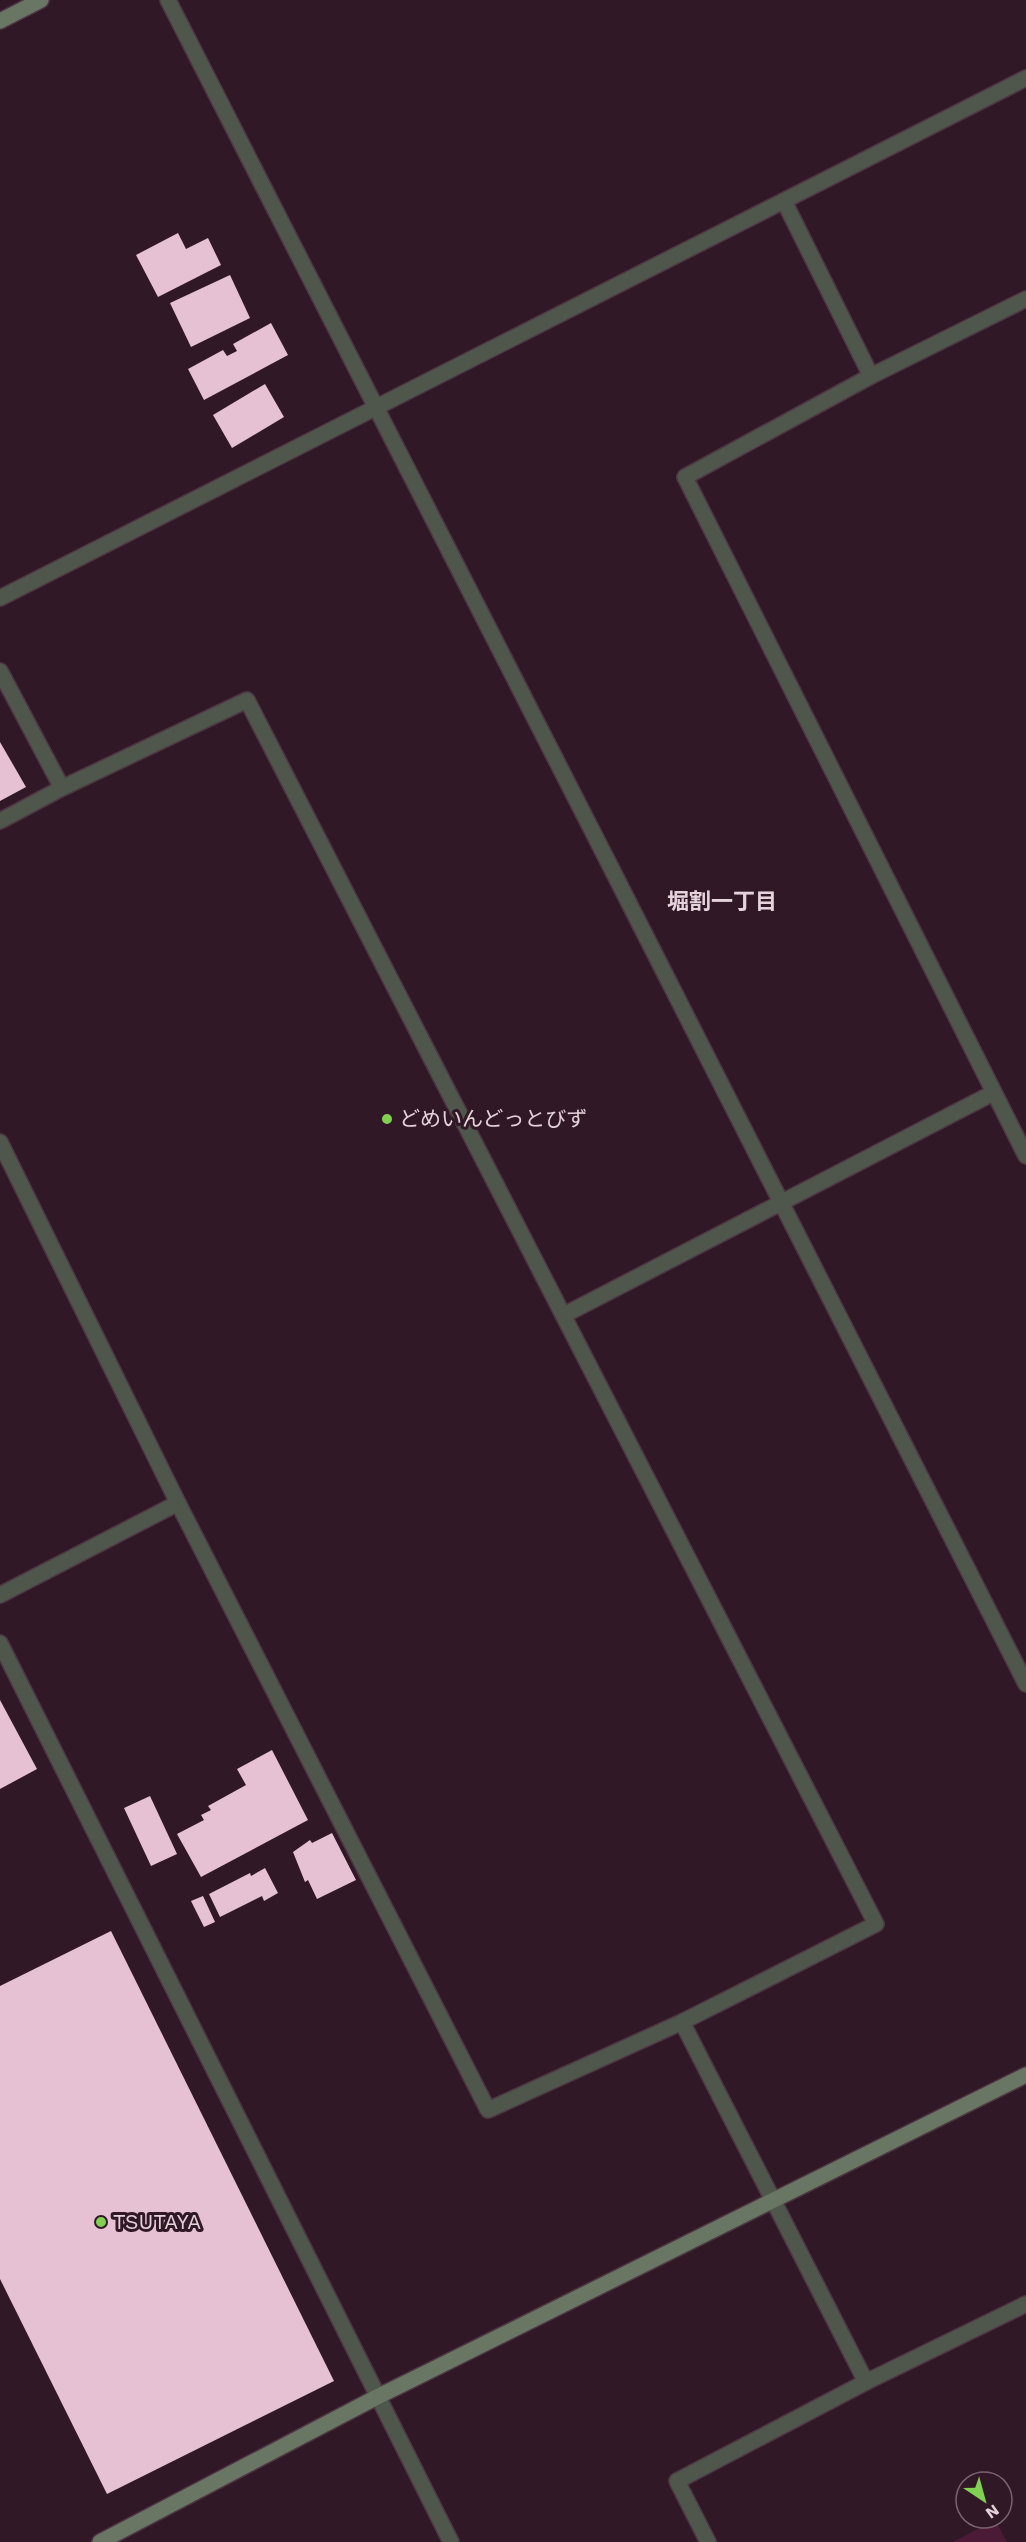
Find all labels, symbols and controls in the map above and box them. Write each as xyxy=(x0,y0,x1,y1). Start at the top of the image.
district label: 堀割一丁目 xyxy=(667,889,777,914)
place label: どめいんどっとびず xyxy=(399,1106,587,1131)
marker: どめいんどっとびず xyxy=(380,1112,394,1126)
place label: TSUTAYA xyxy=(113,2209,201,2234)
marker: TSUTAYA xyxy=(94,2215,108,2229)
north arrow xyxy=(954,2470,1014,2530)
text: N xyxy=(982,2501,1003,2523)

